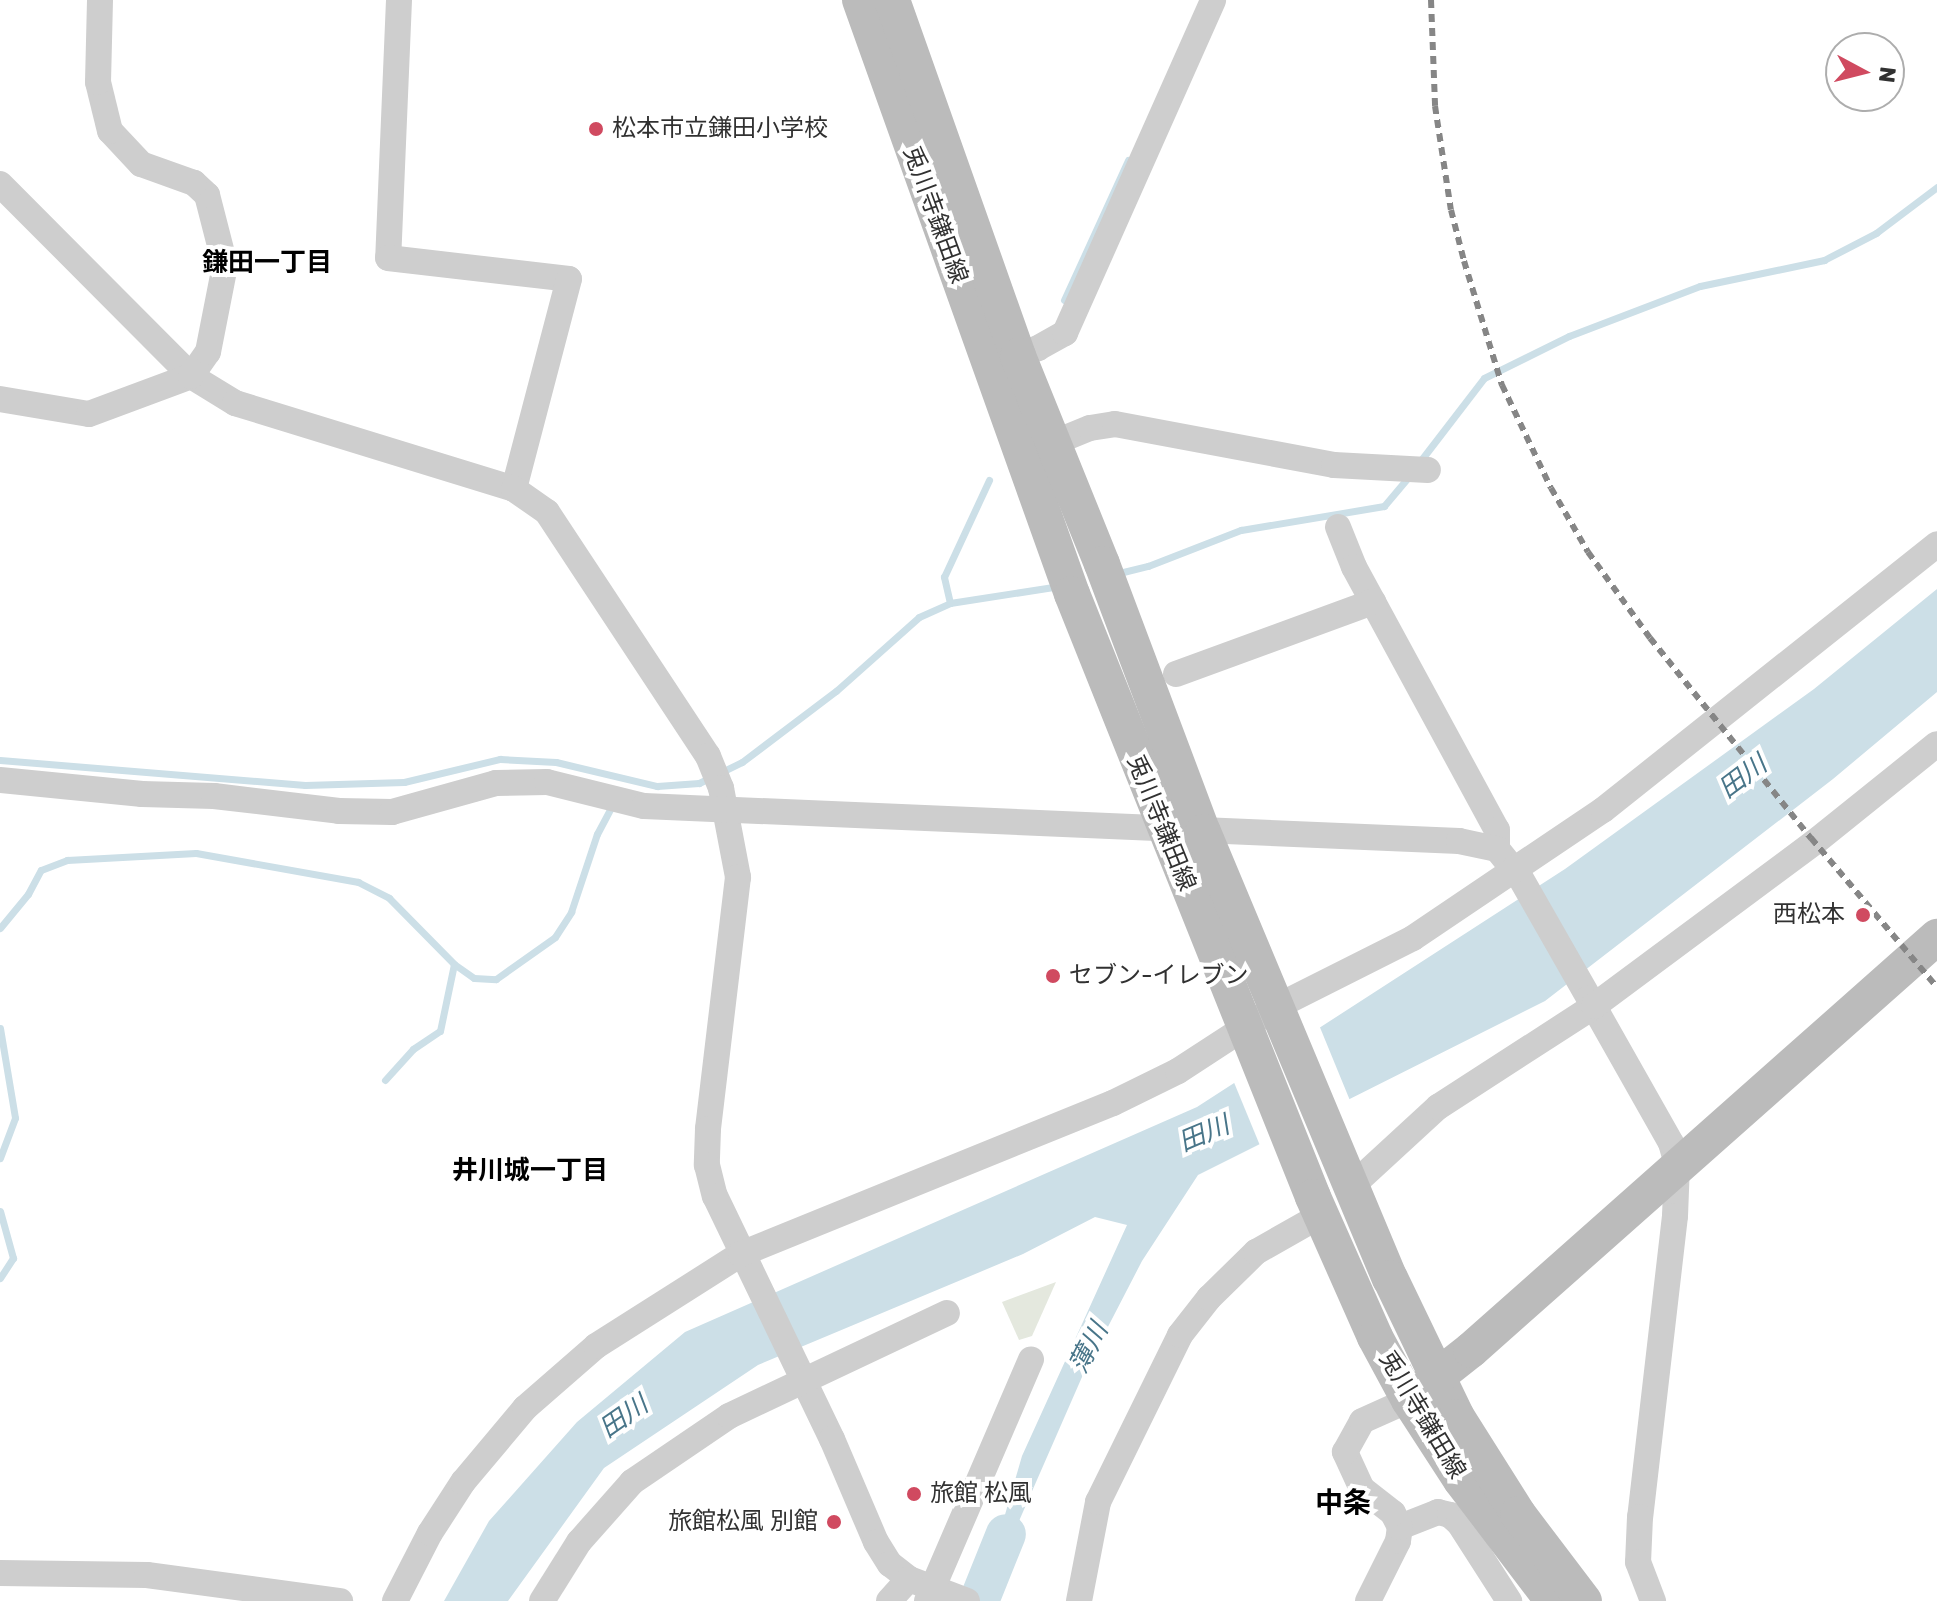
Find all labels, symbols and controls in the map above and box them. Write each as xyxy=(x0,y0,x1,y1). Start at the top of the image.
north arrow xyxy=(1825,32,1905,112)
text: N xyxy=(1873,65,1902,84)
place label: 松本市立鎌田小学校 xyxy=(612,115,828,143)
marker: 松本市立鎌田小学校 xyxy=(587,120,605,138)
street label: 兎川寺鎌田線 xyxy=(897,142,973,288)
district label: 鎌田一丁目 xyxy=(202,247,332,279)
water label: 田川 xyxy=(1713,749,1773,805)
street label: 兎川寺鎌田線 xyxy=(1121,751,1201,895)
place label: 西松本 xyxy=(1773,901,1845,929)
marker: 西松本 xyxy=(1852,904,1874,926)
place label: セブン-イレブン xyxy=(1069,962,1249,990)
marker: セブン-イレブン xyxy=(1044,967,1062,985)
water label: 田川 xyxy=(1174,1109,1234,1159)
district label: 井川城一丁目 xyxy=(452,1155,608,1187)
water label: 薄川 xyxy=(1063,1318,1115,1378)
street label: 兎川寺鎌田線 xyxy=(1373,1346,1471,1484)
water label: 田川 xyxy=(594,1389,654,1445)
place label: 旅館 松風 xyxy=(930,1480,1032,1508)
marker: 旅館 松風 xyxy=(905,1485,923,1503)
district label: 中条 xyxy=(1315,1486,1371,1520)
place label: 旅館松風 別館 xyxy=(668,1508,818,1536)
marker: 旅館松風 別館 xyxy=(825,1513,843,1531)

